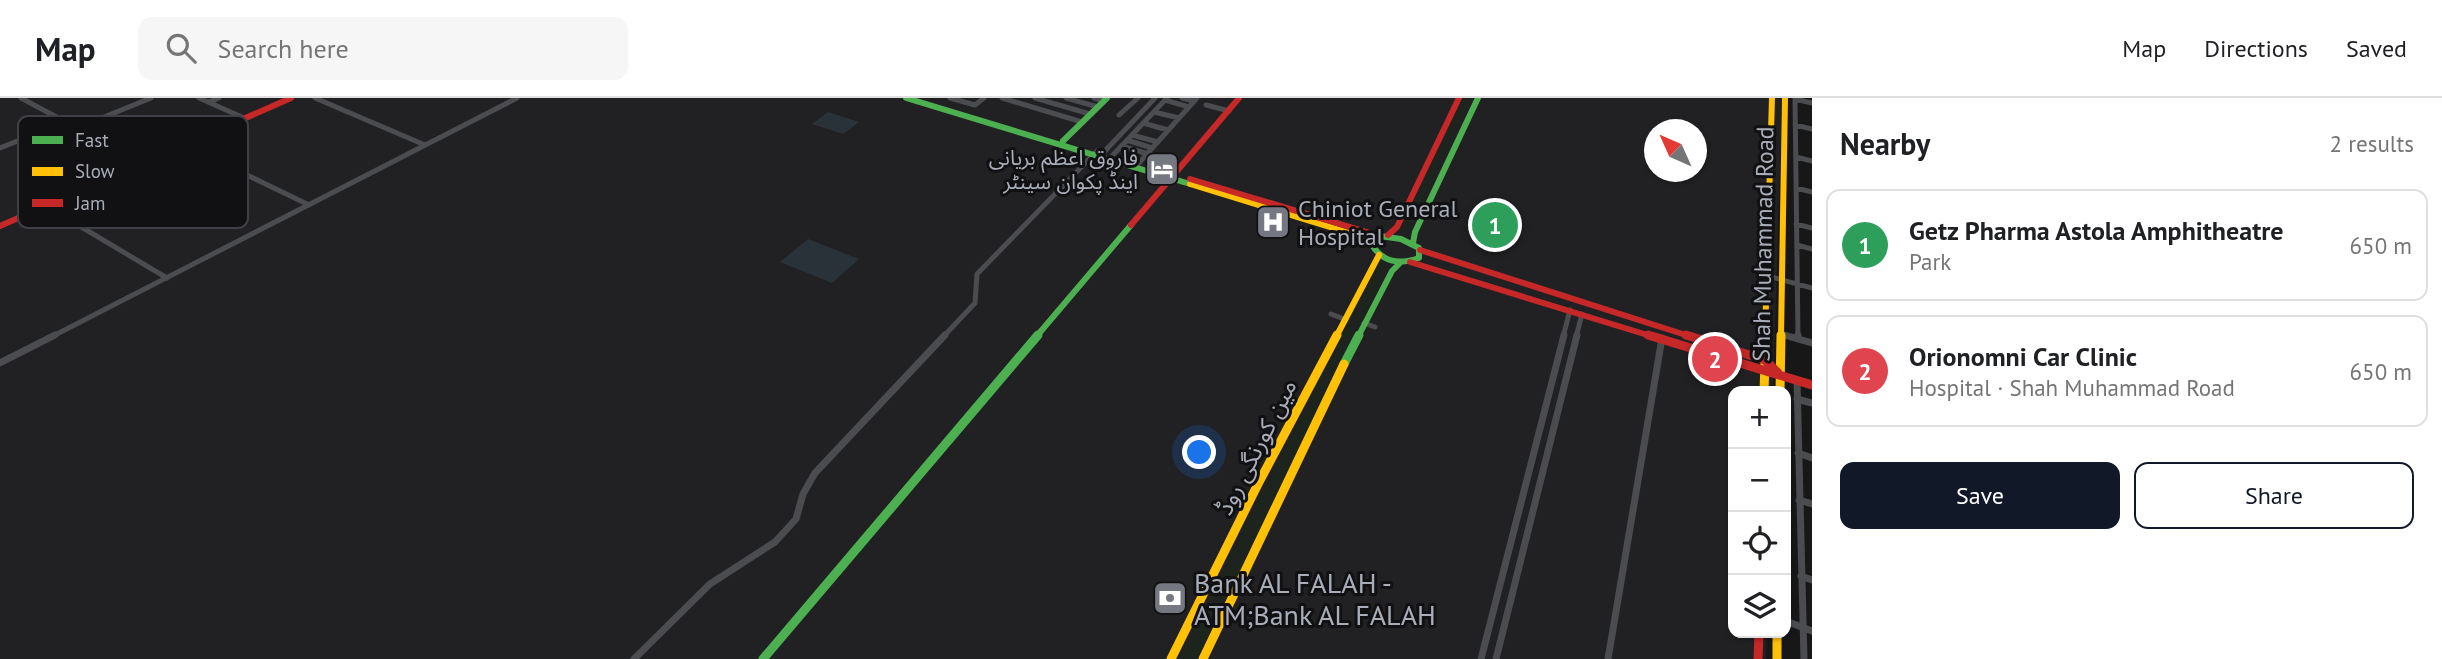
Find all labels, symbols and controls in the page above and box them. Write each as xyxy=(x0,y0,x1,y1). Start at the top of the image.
search box xyxy=(138,17,628,80)
text: Map xyxy=(35,27,96,70)
icon: search xyxy=(162,29,200,67)
text: Search here xyxy=(218,32,349,65)
text: Map xyxy=(2122,33,2166,64)
text: Directions xyxy=(2204,33,2308,64)
text: Saved xyxy=(2346,33,2407,64)
legend xyxy=(18,116,248,228)
north arrow xyxy=(1644,119,1707,182)
text: Nearby xyxy=(1840,124,1930,163)
street label: Shah Muhammad Road xyxy=(1745,126,1781,362)
text: Fast xyxy=(75,128,109,152)
text: 2 results xyxy=(2330,129,2414,158)
place label: فاروق اعظم بریانی اینڈ پکوان سینٹر xyxy=(989,144,1138,195)
hotel icon: فاروق اعظم بریانی اینڈ پکوان سینٹر xyxy=(1143,150,1181,188)
text: Slow xyxy=(75,159,115,183)
text: Jam xyxy=(74,191,105,215)
place label: Chiniot General Hospital xyxy=(1298,193,1458,252)
pin: 1 xyxy=(1472,199,1518,251)
hospital icon: Chiniot General Hospital xyxy=(1254,203,1292,241)
text: Getz Pharma Astola Amphitheatre xyxy=(1909,214,2284,247)
text: 1 xyxy=(1858,231,1872,260)
text: 650 m xyxy=(2350,231,2412,260)
text: Park xyxy=(1909,247,1951,276)
pin: 2 xyxy=(1692,333,1738,385)
text: Orionomni Car Clinic xyxy=(1909,340,2137,373)
text: 2 xyxy=(1858,357,1872,386)
text: 650 m xyxy=(2350,357,2412,386)
text: Hospital · Shah Muhammad Road xyxy=(1909,373,2235,402)
street label: مین کورنگی روڈ xyxy=(1208,374,1304,520)
map controls xyxy=(1728,386,1791,638)
button: + xyxy=(1728,386,1791,449)
your location xyxy=(1182,435,1216,469)
button: − xyxy=(1728,449,1791,512)
button: Save xyxy=(1840,462,2120,529)
button: Share xyxy=(2134,462,2414,529)
button: locate xyxy=(1728,512,1791,575)
place label: Bank AL FALAH - ATM;Bank AL FALAH xyxy=(1194,564,1436,633)
button: layers xyxy=(1728,575,1791,638)
bank icon: Bank AL FALAH - ATM;Bank AL FALAH xyxy=(1151,579,1189,617)

